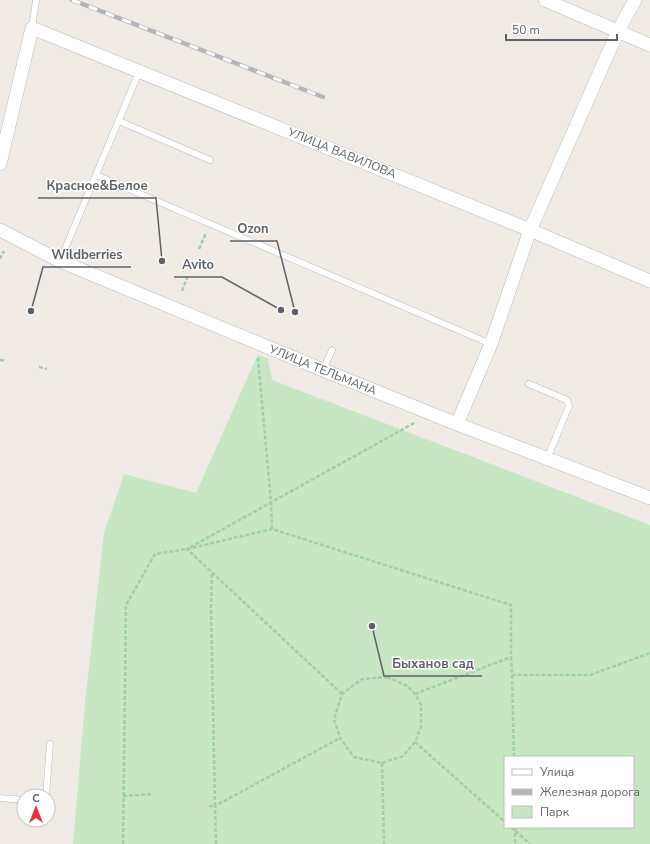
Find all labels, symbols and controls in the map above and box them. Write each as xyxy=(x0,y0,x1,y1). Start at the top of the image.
scale bar xyxy=(506,16,617,42)
text: 50 m xyxy=(512,22,540,38)
street label: УЛИЦА ВАВИЛОВА xyxy=(285,124,399,182)
callout: Красное&Белое xyxy=(38,173,156,198)
text: Красное&Белое xyxy=(46,177,148,195)
callout: Ozon xyxy=(230,216,277,241)
text: Ozon xyxy=(237,220,269,238)
callout: Wildberries xyxy=(43,242,131,267)
text: Wildberries xyxy=(51,246,123,264)
callout: Avito xyxy=(174,252,222,277)
text: Avito xyxy=(182,256,214,274)
street label: УЛИЦА ТЕЛЬМАНА xyxy=(266,341,379,399)
callout: Быханов сад xyxy=(384,651,482,676)
text: Быханов сад xyxy=(392,655,474,673)
legend xyxy=(504,756,634,828)
text: Улица xyxy=(539,764,574,780)
text: Железная дорога xyxy=(540,784,640,800)
north arrow xyxy=(16,788,56,828)
text: С xyxy=(32,791,40,806)
text: Парк xyxy=(540,804,570,820)

